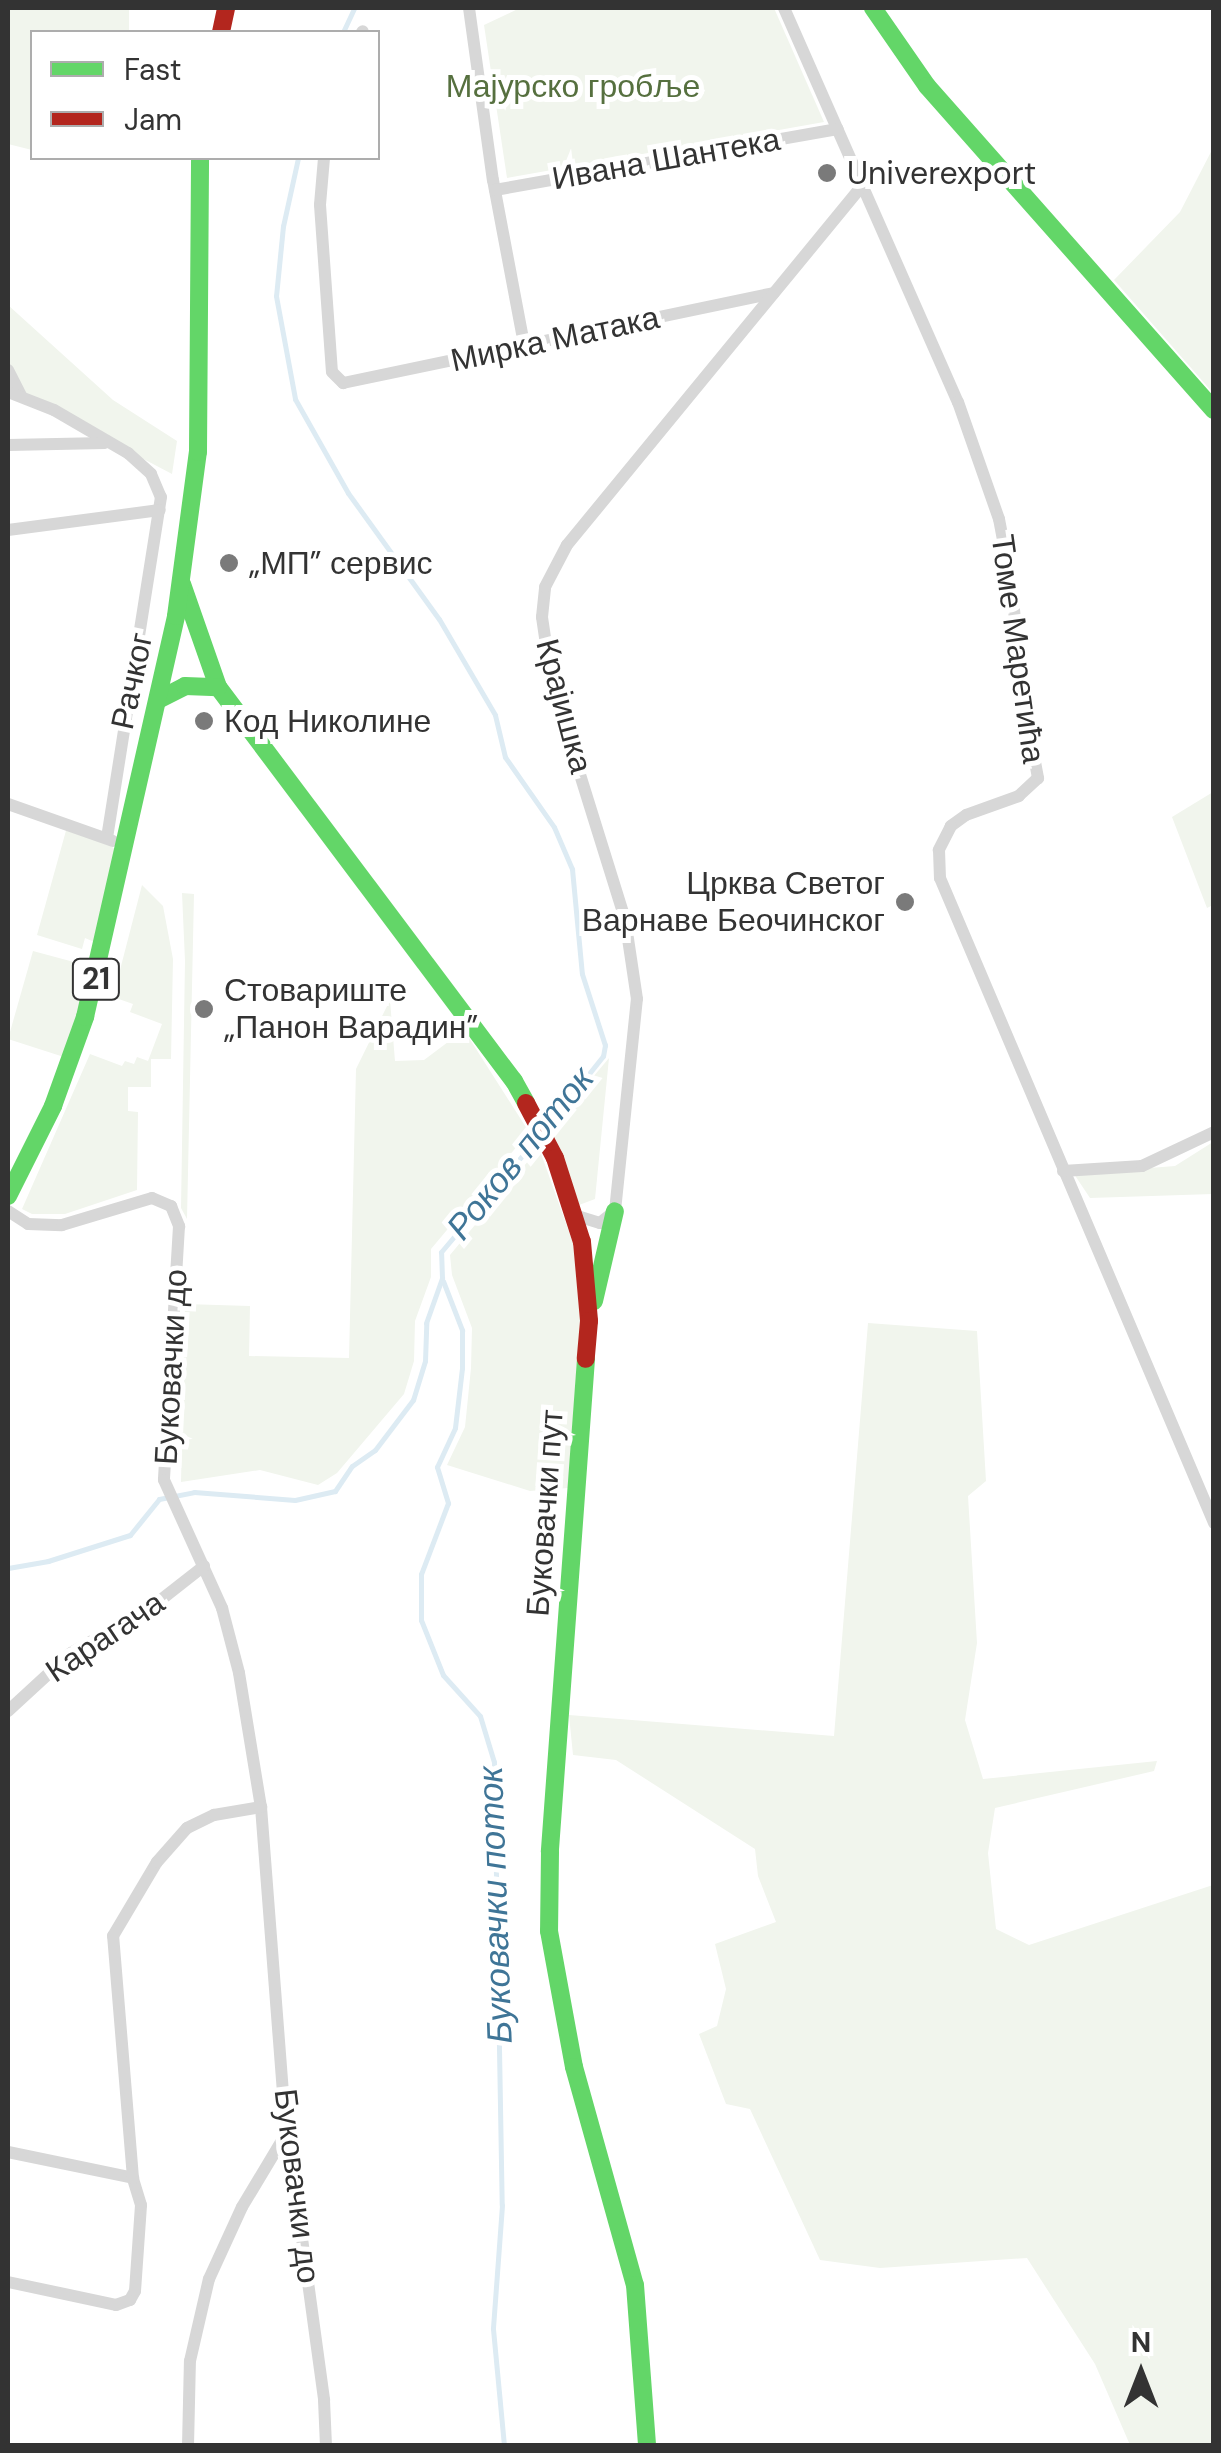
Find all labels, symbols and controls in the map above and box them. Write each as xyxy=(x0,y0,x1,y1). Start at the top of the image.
legend xyxy=(30,30,380,160)
text: Fast xyxy=(124,50,182,89)
park label: Мајурско гробље xyxy=(446,67,700,105)
text: Jam xyxy=(124,100,182,139)
street label: Ивана Шантека xyxy=(549,120,783,198)
place label: Univerexport xyxy=(847,154,1036,192)
marker: Univerexport xyxy=(816,162,838,184)
street label: Мирка Матака xyxy=(447,298,663,380)
street label: Томе Маретића xyxy=(983,532,1053,766)
place label: „МП” сервис xyxy=(249,544,433,582)
marker: „МП” сервис xyxy=(218,552,240,574)
street label: Рачког xyxy=(103,629,161,733)
street label: Крајишка xyxy=(528,635,600,777)
place label: Код Николине xyxy=(224,702,431,740)
marker: Код Николине xyxy=(193,710,215,732)
place label: Црква Светог Варнаве Беочинског xyxy=(582,865,885,940)
marker: Црква Светог Варнаве Беочинског xyxy=(894,891,916,913)
road number: 21 xyxy=(71,954,121,1004)
place label: Стовариште „Панон Варадин” xyxy=(224,972,478,1047)
marker: Стовариште „Панон Варадин” xyxy=(193,998,215,1020)
water label: Роков поток xyxy=(438,1058,602,1248)
street label: Буковачки до xyxy=(147,1268,195,1466)
street label: Буковачки пут xyxy=(519,1408,571,1618)
street label: Карагача xyxy=(38,1583,172,1691)
water label: Буковачки поток xyxy=(469,1766,521,2044)
street label: Буковачки до xyxy=(266,2087,328,2285)
north arrow xyxy=(1091,2323,1191,2423)
text: N xyxy=(1131,2324,1151,2361)

